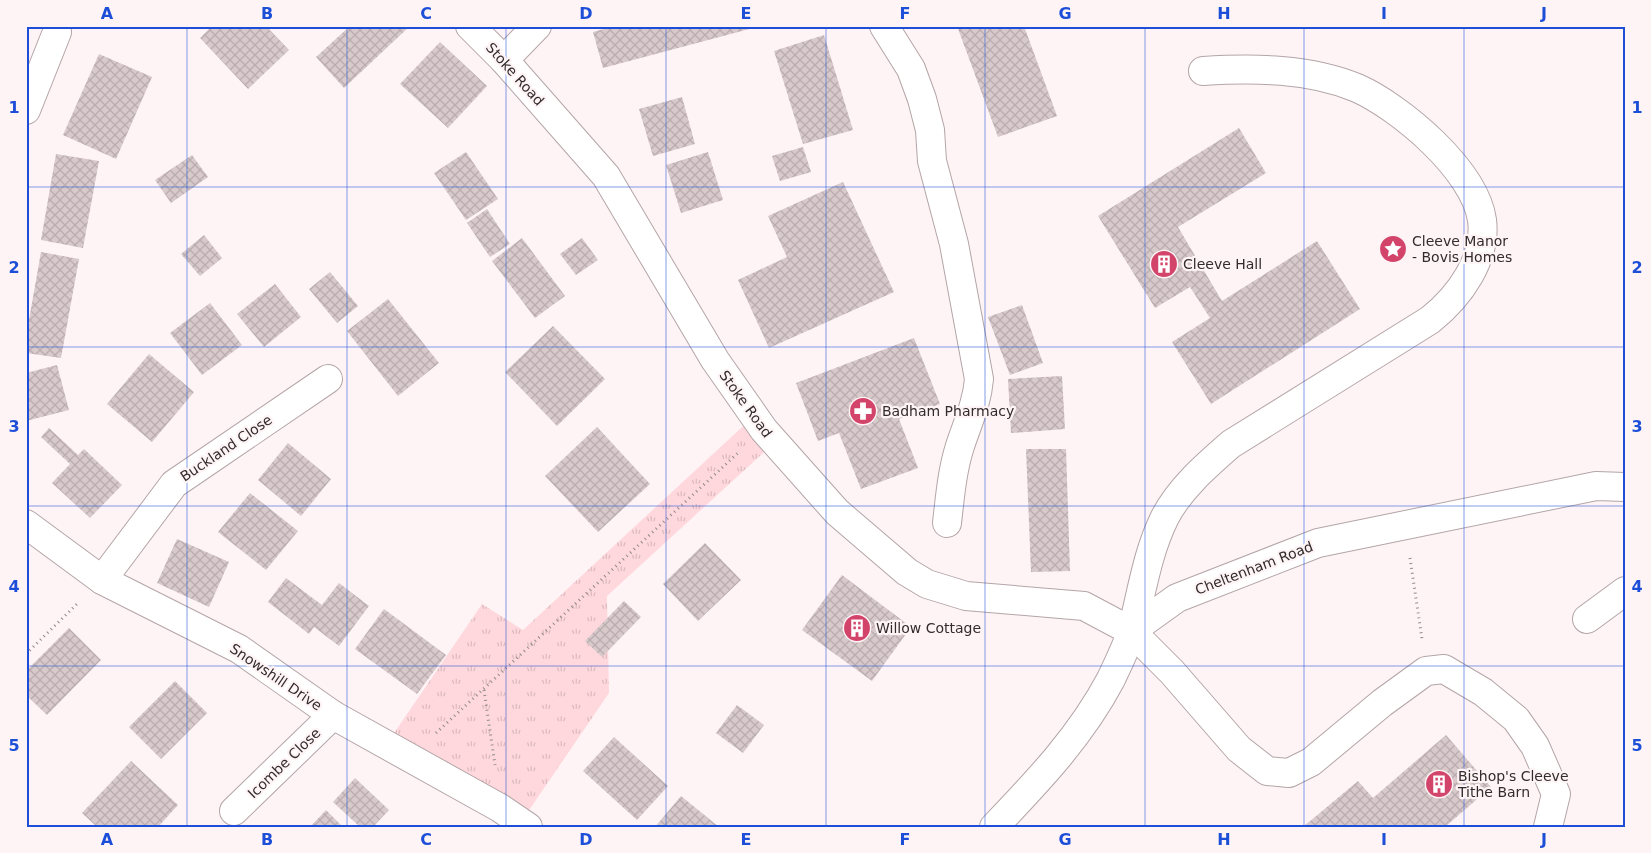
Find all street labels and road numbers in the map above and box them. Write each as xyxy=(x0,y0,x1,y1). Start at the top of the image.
street label: Stoke Road xyxy=(483,39,547,109)
street label: Stoke Road xyxy=(716,367,776,441)
street label: Buckland Close xyxy=(177,411,275,485)
street label: Cheltenham Road xyxy=(1193,538,1315,598)
street label: Snowshill Drive xyxy=(227,640,325,714)
street label: Icombe Close xyxy=(245,725,323,801)

